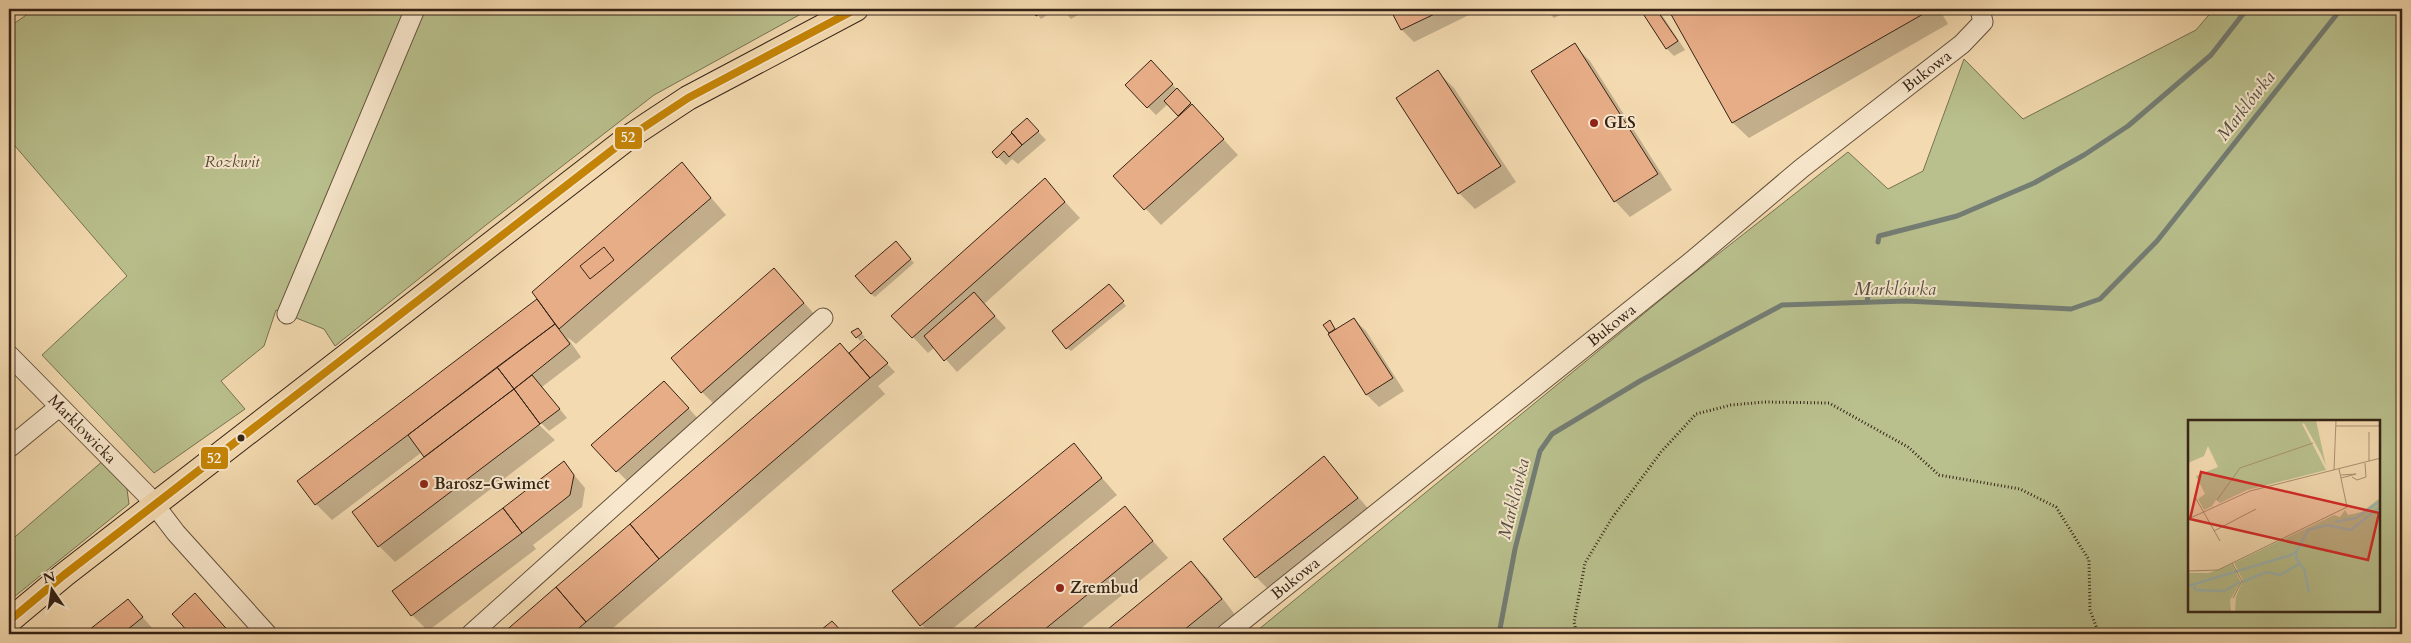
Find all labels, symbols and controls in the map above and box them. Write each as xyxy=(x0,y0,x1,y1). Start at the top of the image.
street label: Bukowa xyxy=(1898,45,1956,97)
water label: Marklówka xyxy=(2211,66,2281,146)
place label: GLS xyxy=(1604,112,1636,134)
marker: GLS xyxy=(1588,117,1600,129)
line badge: 52 xyxy=(614,126,643,150)
text: 52 xyxy=(621,128,635,147)
park label: Rozkwit xyxy=(204,151,260,173)
water label: Marklówka xyxy=(1854,277,1936,302)
street label: Bukowa xyxy=(1583,299,1641,352)
street label: Marklowicka xyxy=(43,390,121,469)
inset map xyxy=(2188,420,2381,613)
unlabelled marker xyxy=(236,433,246,443)
line badge: 52 xyxy=(200,446,229,470)
text: 52 xyxy=(207,449,221,468)
water label: Marklówka xyxy=(1492,456,1536,542)
place label: Barosz-Gwimet xyxy=(434,473,550,495)
marker: Barosz-Gwimet xyxy=(418,478,430,490)
street label: Bukowa xyxy=(1267,552,1325,605)
north arrow xyxy=(28,566,78,616)
text: N xyxy=(41,567,57,588)
place label: Zrembud xyxy=(1070,577,1138,599)
marker: Zrembud xyxy=(1054,582,1066,594)

